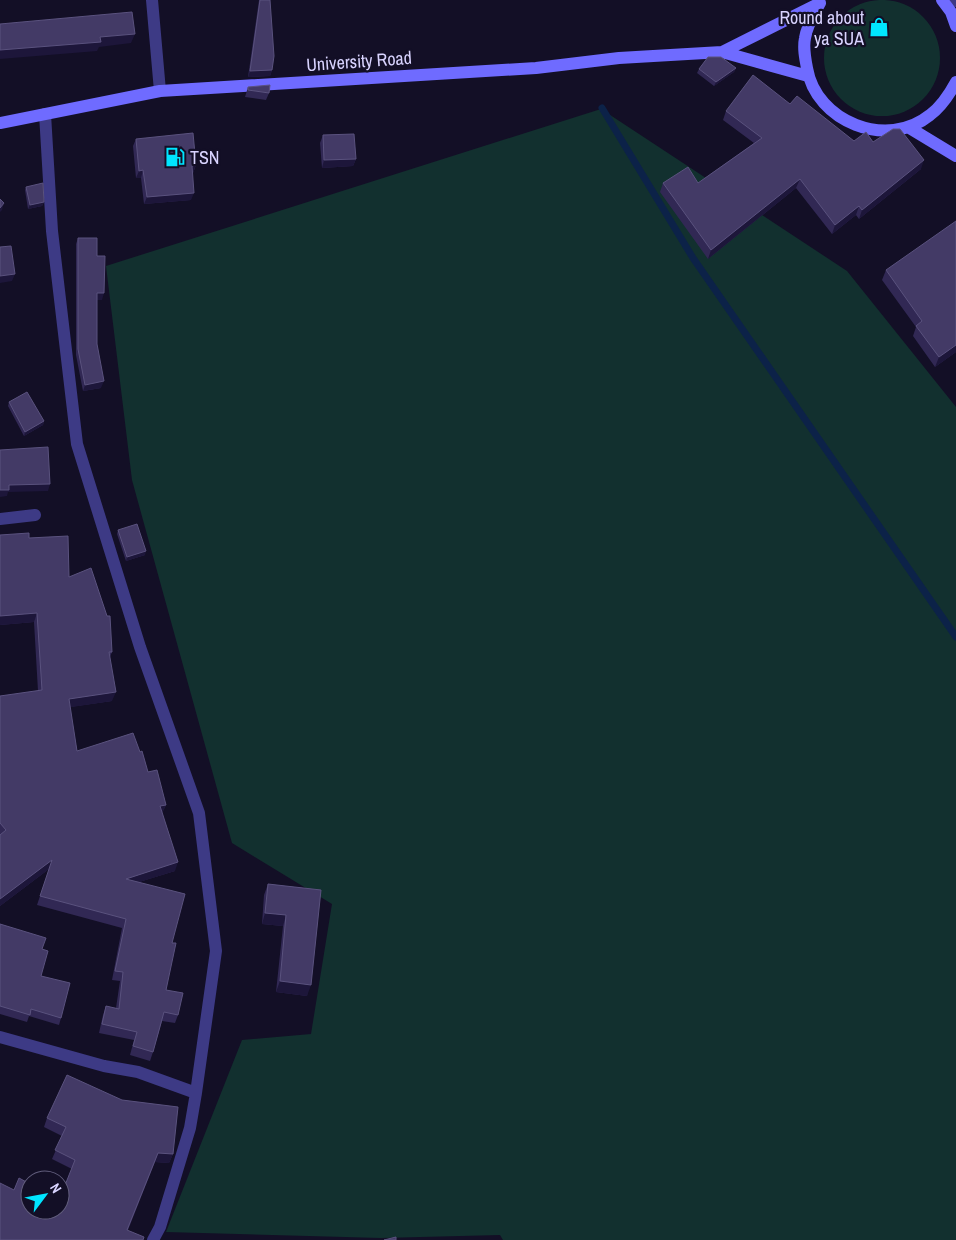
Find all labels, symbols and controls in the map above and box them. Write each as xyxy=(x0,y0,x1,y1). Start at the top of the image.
place label: Round about ya SUA xyxy=(779,5,864,51)
shop icon: Round about ya SUA xyxy=(868,16,890,38)
street label: University Road xyxy=(305,45,413,77)
place label: TSN xyxy=(190,145,220,170)
fuel station icon: TSN xyxy=(164,146,186,168)
north arrow xyxy=(20,1170,70,1220)
text: N xyxy=(46,1180,66,1196)

